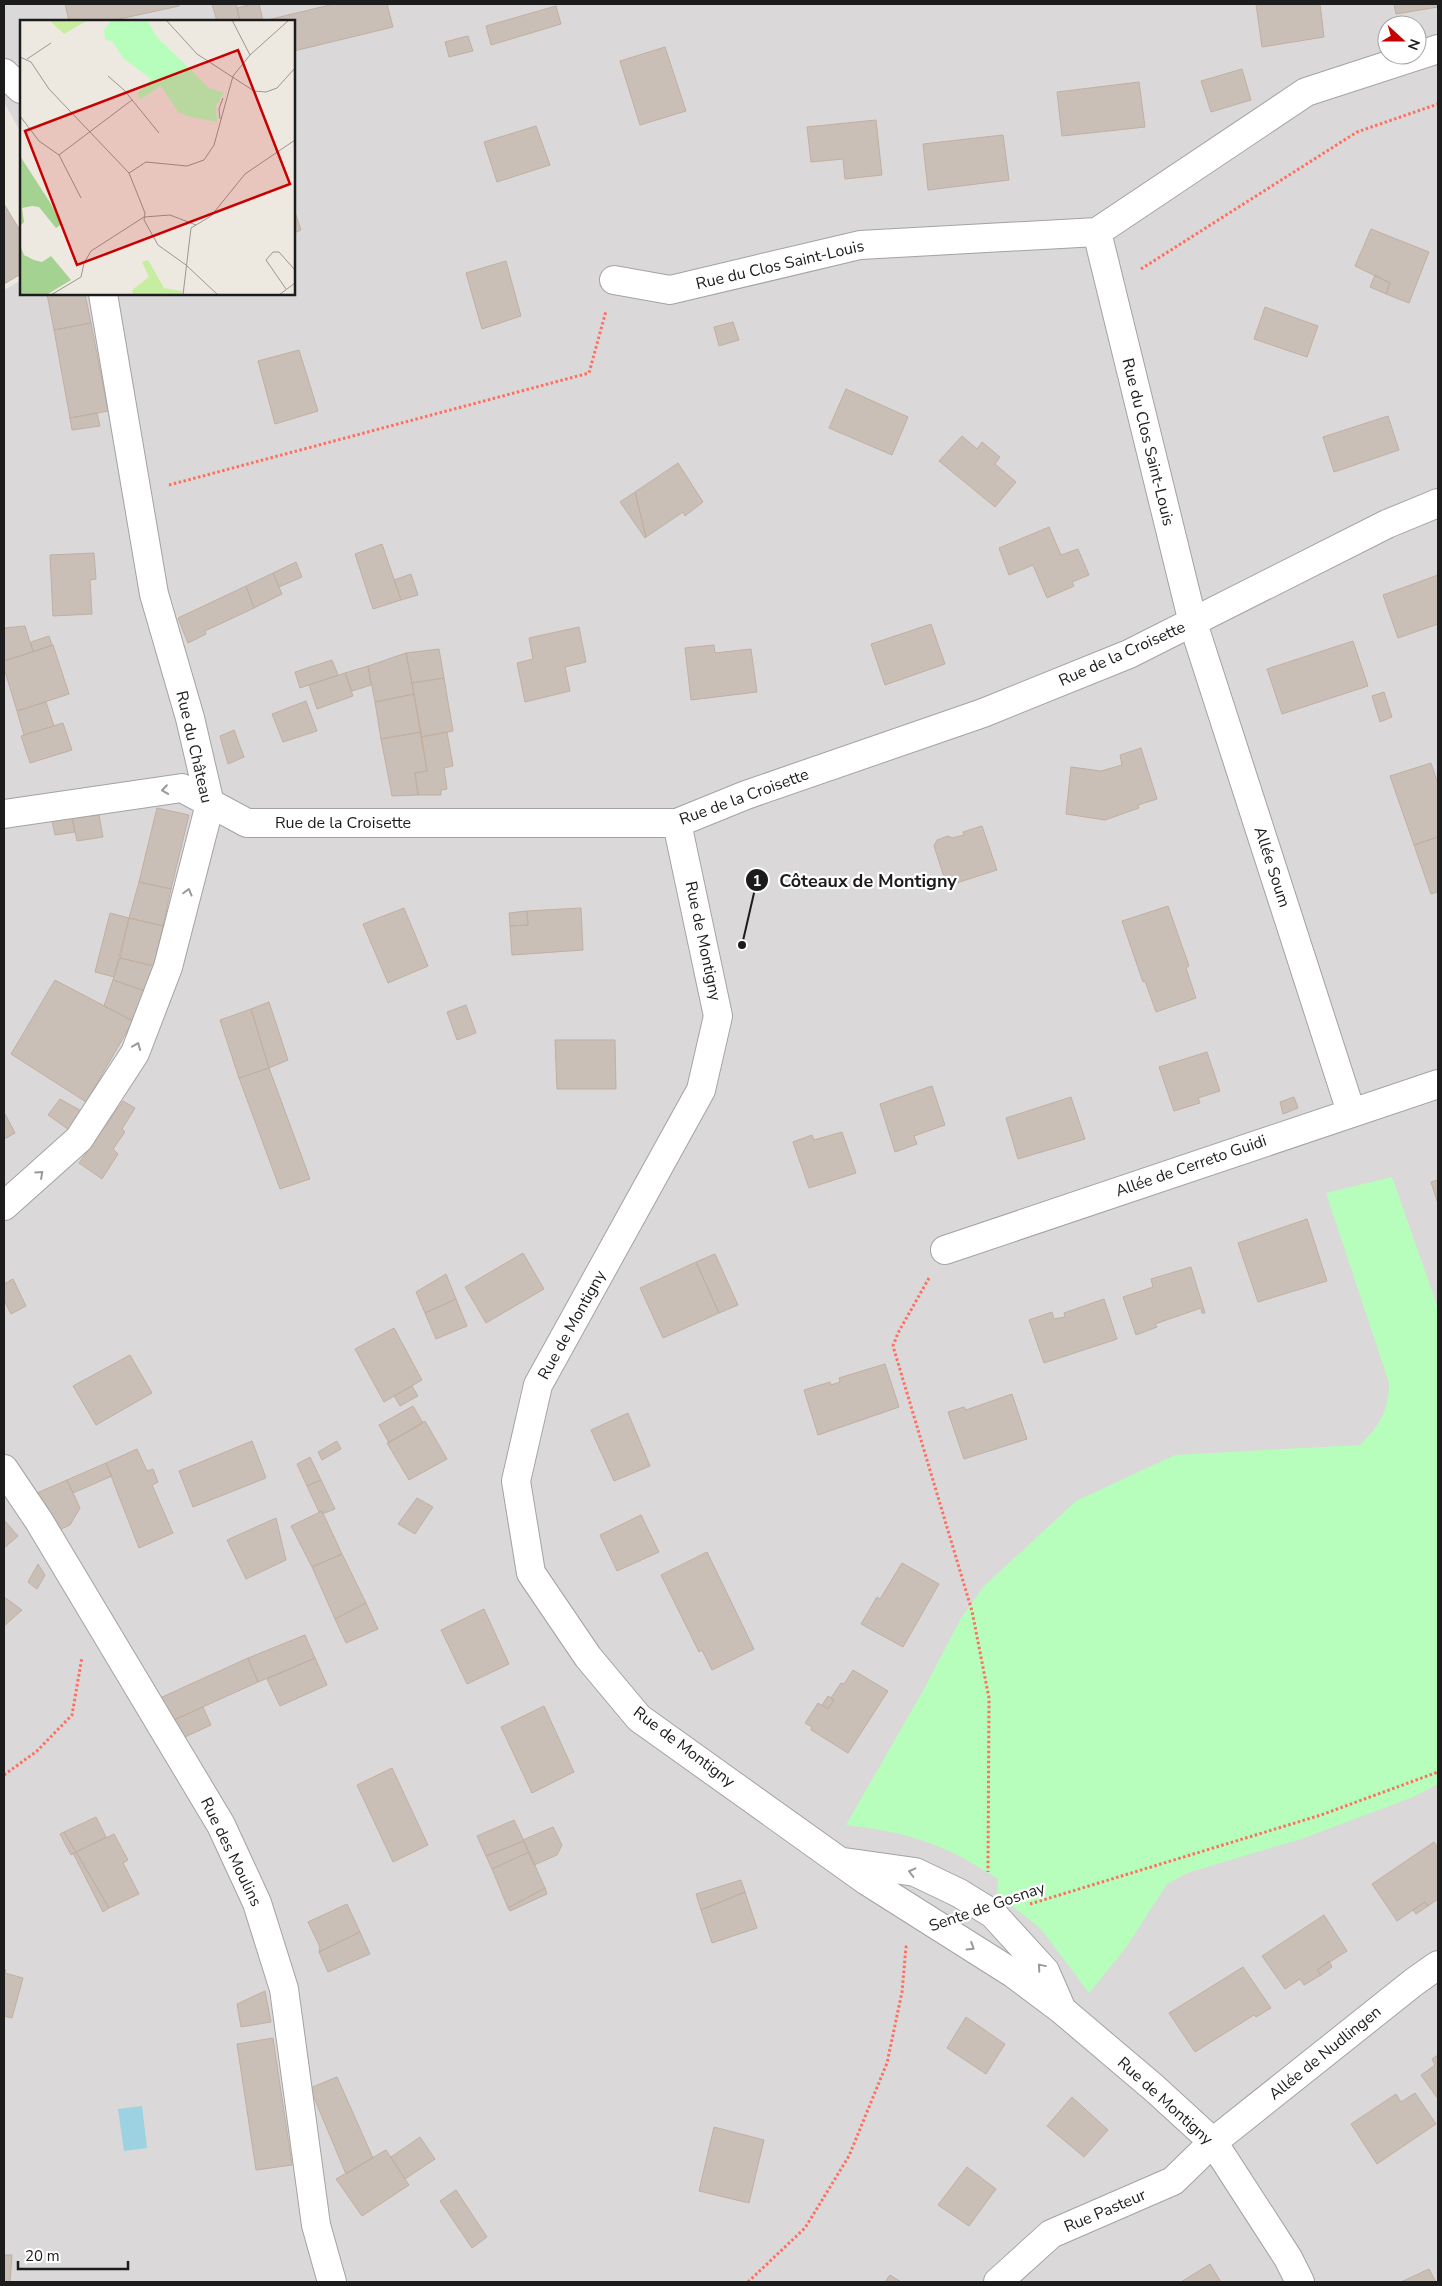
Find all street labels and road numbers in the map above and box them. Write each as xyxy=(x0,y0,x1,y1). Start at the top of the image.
street label: Rue du Clos Saint-Louis xyxy=(694,235,866,295)
street label: Rue du Clos Saint-Louis xyxy=(1117,356,1179,528)
street label: Rue de la Croisette xyxy=(1055,616,1189,692)
street label: Rue du Château xyxy=(170,689,218,805)
street label: Rue de la Croisette xyxy=(676,763,812,831)
street label: Rue de la Croisette xyxy=(275,812,411,834)
street label: Allée Soum xyxy=(1249,824,1295,910)
street label: Rue de Montigny xyxy=(680,879,727,1004)
street label: Allée de Cerreto Guidi xyxy=(1112,1130,1270,1202)
street label: Rue de Montigny xyxy=(533,1266,612,1384)
street label: Rue de Montigny xyxy=(629,1702,740,1793)
street label: Rue des Moulins xyxy=(195,1794,267,1910)
street label: Sente de Gosnay xyxy=(926,1877,1049,1937)
street label: Allée de Nudlingen xyxy=(1264,2001,1386,2105)
street label: Rue de Montigny xyxy=(1112,2052,1218,2150)
street label: Rue Pasteur xyxy=(1061,2184,1150,2238)

